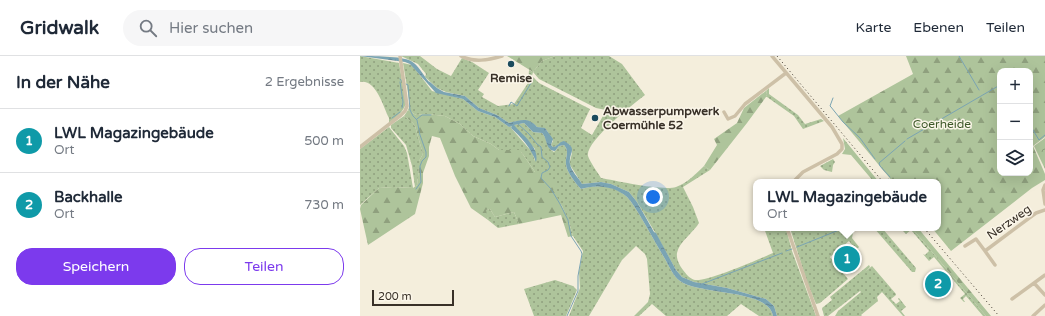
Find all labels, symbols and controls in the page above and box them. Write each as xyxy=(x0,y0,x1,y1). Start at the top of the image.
search box xyxy=(123,10,403,46)
text: Gridwalk xyxy=(20,17,99,39)
icon: search xyxy=(137,17,159,39)
text: Hier suchen xyxy=(169,19,253,37)
text: Karte xyxy=(856,19,891,36)
text: Ebenen xyxy=(913,19,964,36)
text: Teilen xyxy=(986,19,1025,36)
marker: Remise xyxy=(506,59,516,69)
map controls xyxy=(997,68,1033,176)
button: + xyxy=(997,68,1033,104)
place label: Remise xyxy=(490,71,532,85)
text: In der Nähe xyxy=(16,72,110,93)
text: 2 Ergebnisse xyxy=(265,74,344,90)
place label: Abwasserpumpwerk Coermühle 52 xyxy=(603,104,720,132)
button: − xyxy=(997,104,1033,140)
marker: Abwasserpumpwerk Coermühle 52 xyxy=(590,113,600,123)
park label: Coerheide xyxy=(913,117,971,131)
text: LWL Magazingebäude xyxy=(54,124,214,142)
text: 1 xyxy=(25,133,33,149)
text: 500 m xyxy=(304,133,344,149)
button: layers xyxy=(997,140,1033,176)
text: Ort xyxy=(54,142,74,158)
popup xyxy=(753,179,941,231)
your location xyxy=(643,187,663,207)
text: Backhalle xyxy=(54,188,123,206)
text: LWL Magazingebäude xyxy=(767,188,927,206)
text: 2 xyxy=(25,197,33,213)
text: 730 m xyxy=(304,197,344,213)
street label: Nerzweg xyxy=(984,202,1034,242)
text: Ort xyxy=(54,206,74,222)
text: Ort xyxy=(767,206,788,222)
pin: 1 xyxy=(834,244,860,274)
button: Speichern xyxy=(16,248,176,285)
button: Teilen xyxy=(184,248,344,285)
pin: 2 xyxy=(925,269,951,299)
scale bar xyxy=(372,288,454,307)
text: 200 m xyxy=(378,290,412,303)

